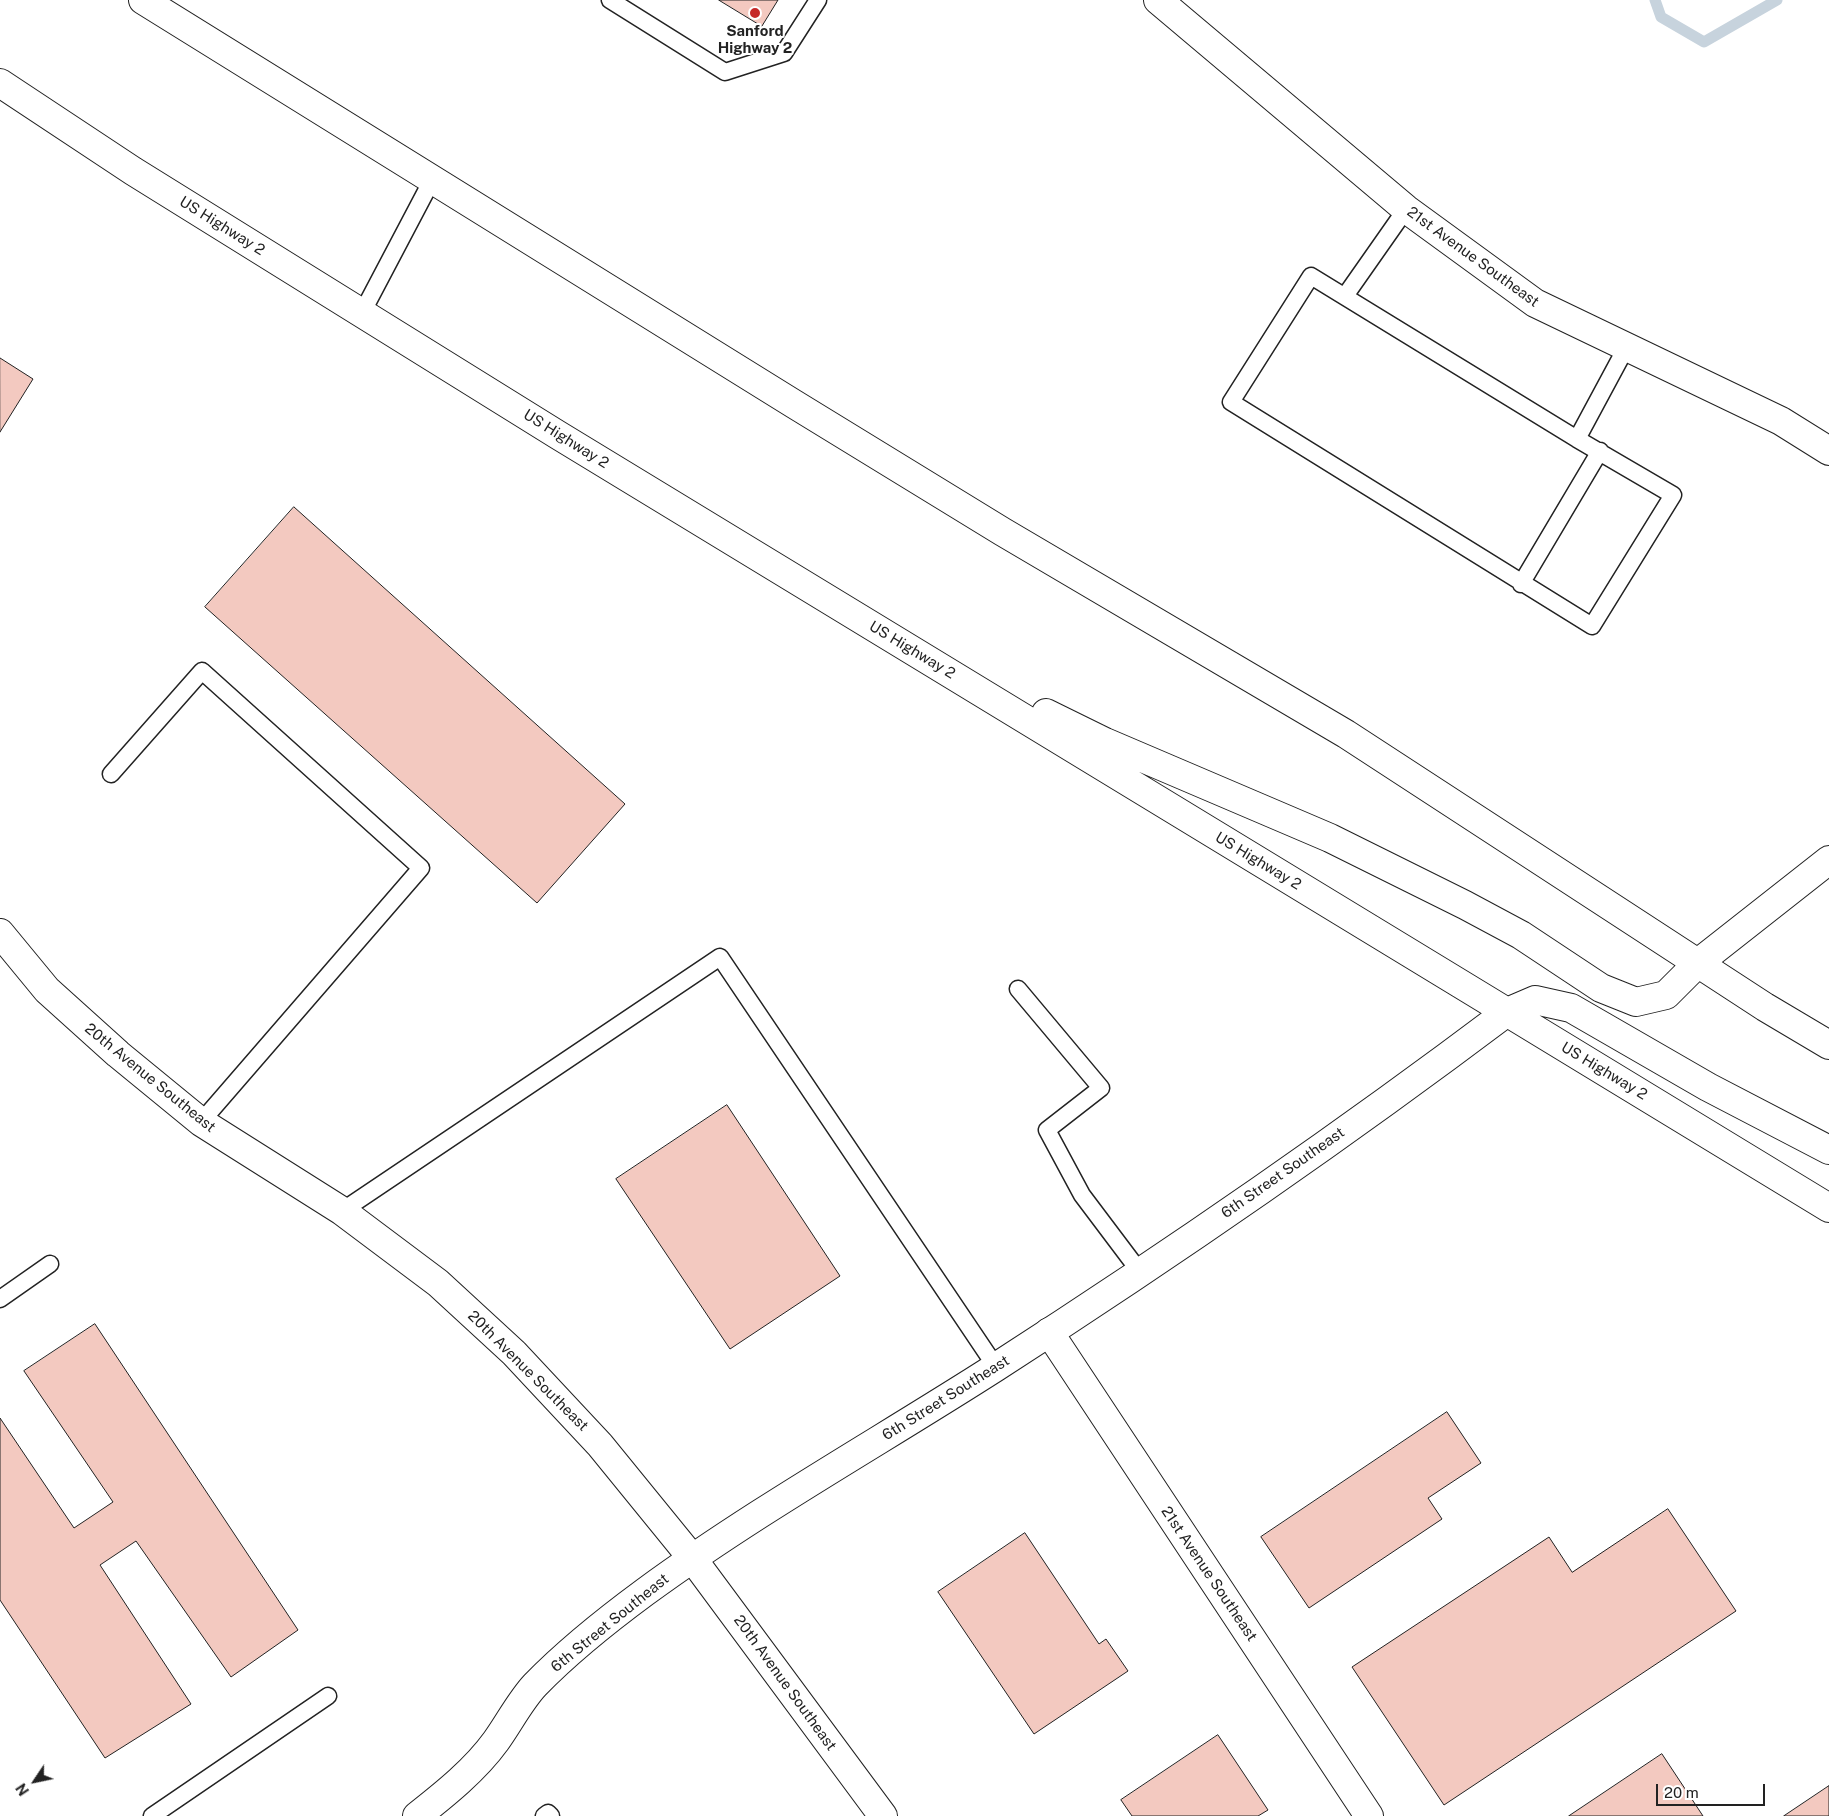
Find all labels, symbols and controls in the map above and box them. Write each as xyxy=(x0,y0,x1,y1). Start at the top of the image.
marker: Sanford Highway 2 xyxy=(748,6,762,20)
place label: Sanford Highway 2 xyxy=(718,22,792,57)
street label: US Highway 2 xyxy=(176,193,268,259)
street label: 21st Avenue Southeast xyxy=(1404,203,1542,311)
street label: US Highway 2 xyxy=(520,406,612,472)
street label: US Highway 2 xyxy=(866,617,958,683)
street label: US Highway 2 xyxy=(1212,828,1304,894)
street label: 20th Avenue Southeast xyxy=(81,1020,219,1136)
street label: US Highway 2 xyxy=(1558,1038,1650,1104)
street label: 6th Street Southeast xyxy=(1218,1124,1348,1222)
street label: 20th Avenue Southeast xyxy=(464,1307,592,1435)
street label: 6th Street Southeast xyxy=(879,1352,1013,1444)
street label: 21st Avenue Southeast xyxy=(1157,1503,1261,1645)
street label: 6th Street Southeast xyxy=(547,1570,673,1676)
street label: 20th Avenue Southeast xyxy=(730,1612,840,1754)
north arrow xyxy=(10,1756,60,1806)
scale bar xyxy=(1659,1774,1768,1806)
text: N xyxy=(13,1780,32,1798)
text: 20 m xyxy=(1664,1784,1699,1801)

